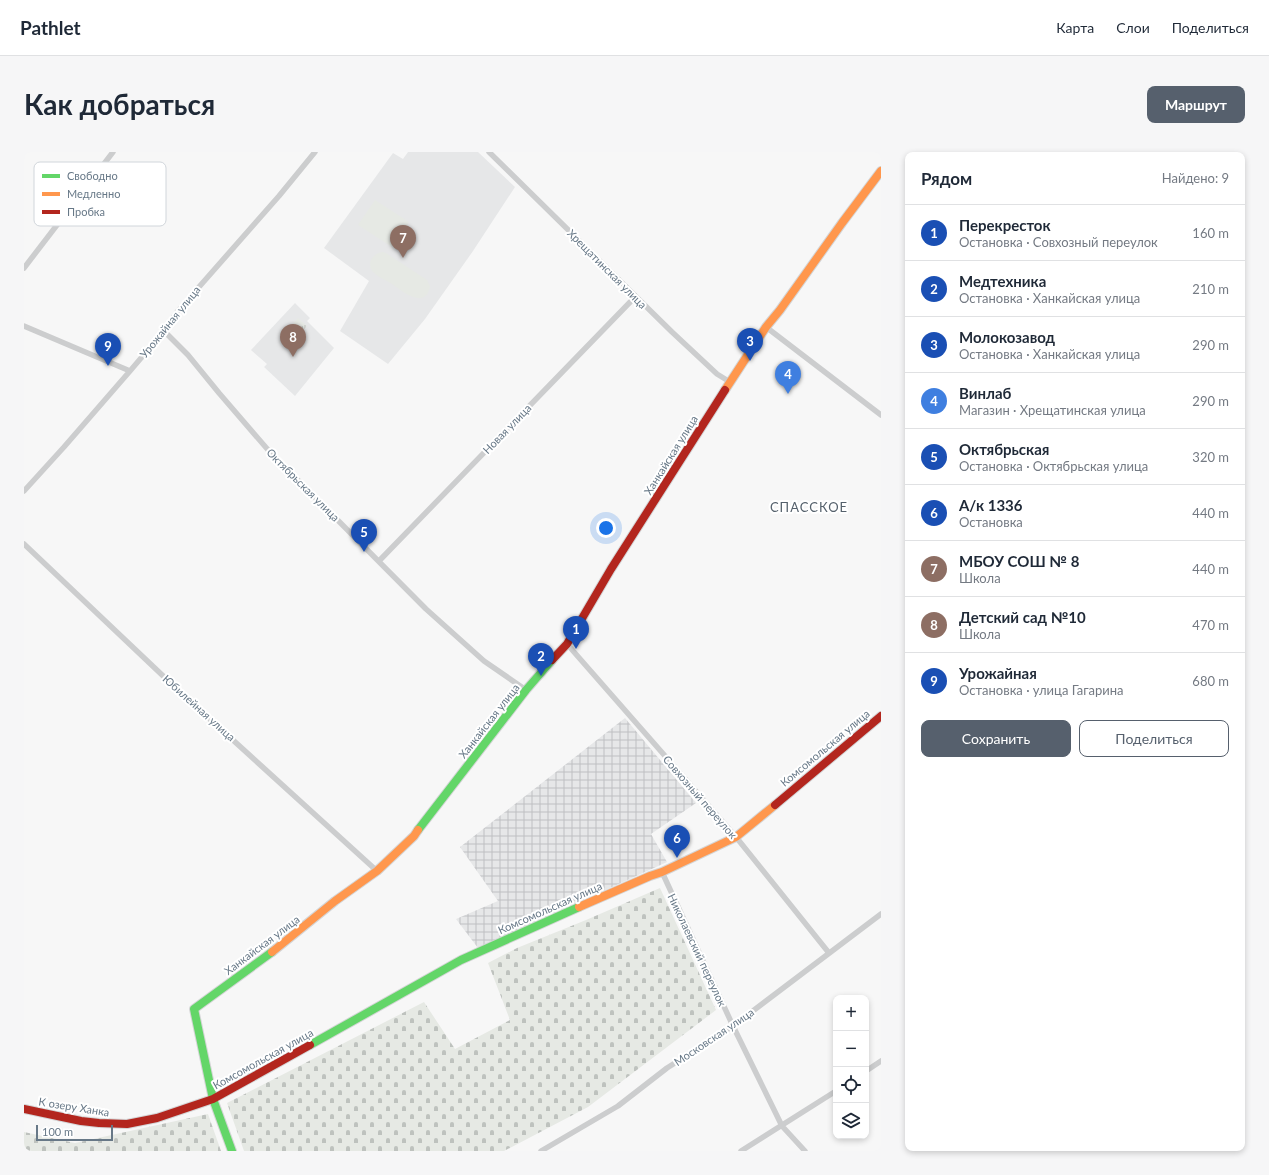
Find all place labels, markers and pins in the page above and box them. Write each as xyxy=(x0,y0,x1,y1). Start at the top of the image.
pin: 7 xyxy=(390,225,416,258)
pin: 8 xyxy=(280,324,306,357)
pin: 3 xyxy=(737,328,763,361)
pin: 9 xyxy=(95,333,121,366)
pin: 4 xyxy=(775,361,801,394)
pin: 5 xyxy=(351,519,377,552)
pin: 1 xyxy=(563,616,589,649)
pin: 2 xyxy=(528,643,554,676)
pin: 6 xyxy=(664,825,690,858)

